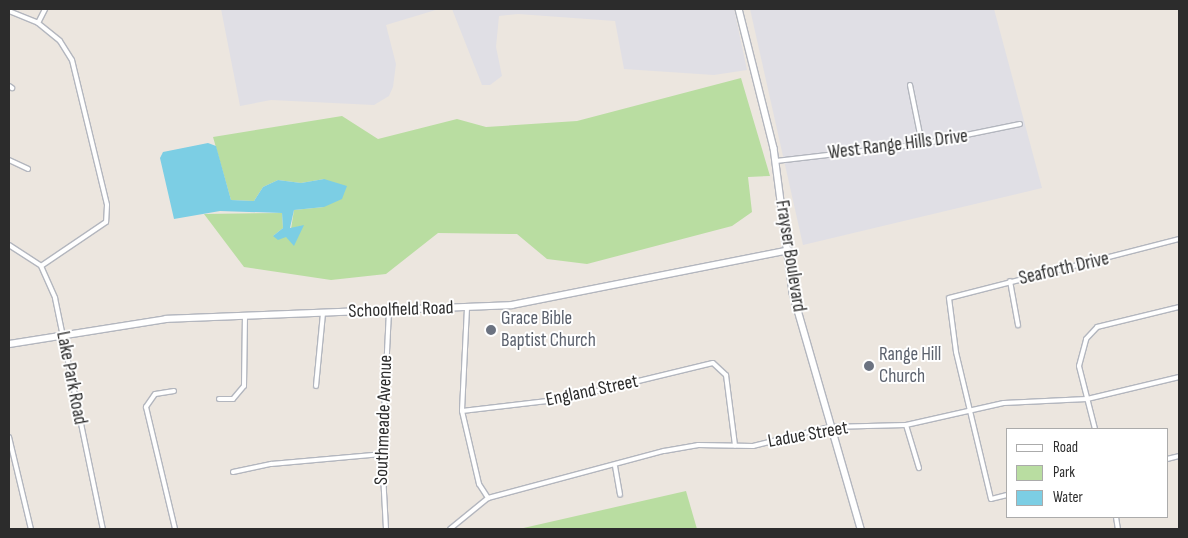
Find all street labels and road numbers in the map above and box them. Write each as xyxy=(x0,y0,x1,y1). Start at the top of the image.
street label: West Range Hills Drive xyxy=(827,125,969,165)
street label: Frayser Boulevard xyxy=(770,199,810,313)
street label: Seaforth Drive xyxy=(1017,248,1111,290)
street label: Schoolfield Road xyxy=(348,297,454,323)
street label: Lake Park Road xyxy=(51,329,91,427)
street label: Southmeade Avenue xyxy=(370,355,398,485)
street label: England Street xyxy=(544,370,640,412)
street label: Ladue Street xyxy=(766,417,850,453)

